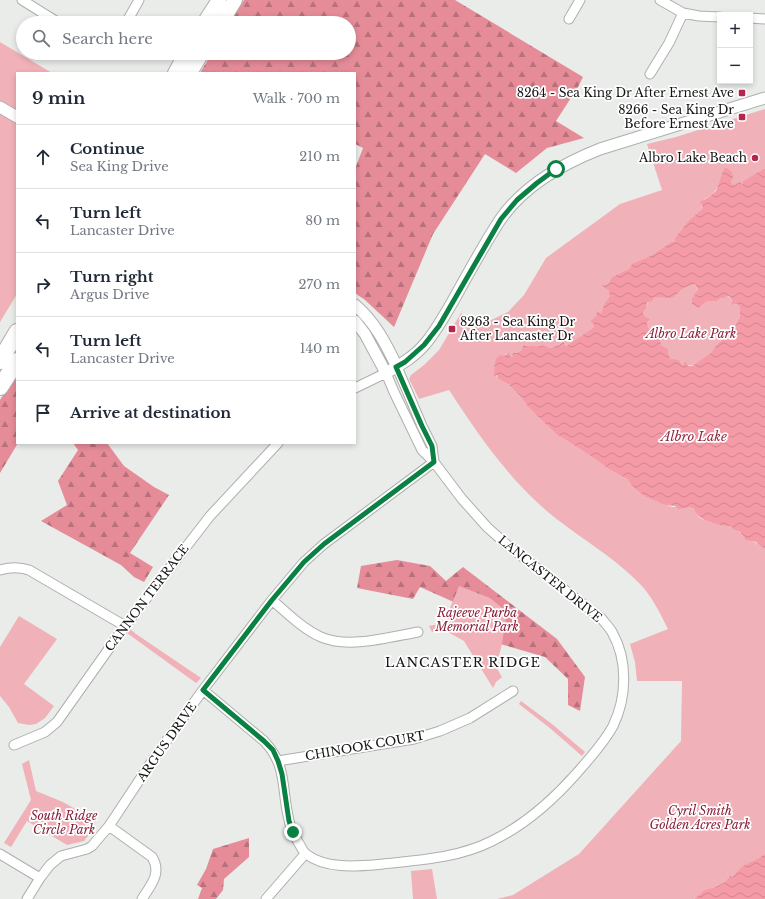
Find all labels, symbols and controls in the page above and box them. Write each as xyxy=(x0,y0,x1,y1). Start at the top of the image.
map controls xyxy=(717,12,753,84)
button: + xyxy=(717,12,753,48)
search box xyxy=(16,16,356,60)
icon: search xyxy=(30,27,52,49)
text: Search here xyxy=(62,29,153,48)
button: − xyxy=(717,48,753,84)
place label: 8264 - Sea King Dr After Ernest Ave xyxy=(517,85,734,100)
text: 9 min xyxy=(32,88,85,109)
marker: 8264 - Sea King Dr After Ernest Ave xyxy=(737,88,747,98)
text: Walk · 700 m xyxy=(253,90,340,107)
place label: 8266 - Sea King Dr Before Ernest Ave xyxy=(618,102,734,131)
marker: 8266 - Sea King Dr Before Ernest Ave xyxy=(737,112,747,122)
text: Continue xyxy=(70,139,145,158)
icon: ahead xyxy=(32,146,54,168)
text: 210 m xyxy=(299,148,340,165)
place label: Albro Lake Beach xyxy=(638,150,747,165)
marker: Albro Lake Beach xyxy=(750,153,760,163)
text: Sea King Drive xyxy=(70,158,169,175)
route start xyxy=(547,160,565,178)
text: Turn left xyxy=(70,203,141,222)
icon: left xyxy=(32,210,54,232)
text: 80 m xyxy=(305,212,340,229)
text: Lancaster Drive xyxy=(70,222,175,239)
text: Turn right xyxy=(70,267,153,286)
icon: right xyxy=(32,274,54,296)
text: 270 m xyxy=(299,276,340,293)
text: Argus Drive xyxy=(70,286,150,303)
place label: 8263 - Sea King Dr After Lancaster Dr xyxy=(459,314,576,343)
marker: 8263 - Sea King Dr After Lancaster Dr xyxy=(447,324,457,334)
park label: Albro Lake Park xyxy=(644,326,736,341)
text: Turn left xyxy=(70,331,141,350)
icon: left xyxy=(32,338,54,360)
text: 140 m xyxy=(300,340,340,357)
text: Lancaster Drive xyxy=(70,350,175,367)
icon: arrive xyxy=(32,402,54,424)
text: Arrive at destination xyxy=(70,403,231,422)
water label: Albro Lake xyxy=(659,428,727,445)
street label: LANCASTER DRIVE xyxy=(495,532,605,625)
street label: CANNON TERRACE xyxy=(101,541,192,654)
park label: Rajeeve Purba Memorial Park xyxy=(434,605,519,634)
district label: LANCASTER RIDGE xyxy=(385,654,541,671)
street label: ARGUS DRIVE xyxy=(133,699,200,785)
street label: CHINOOK COURT xyxy=(304,728,426,763)
park label: Cyril Smith Golden Acres Park xyxy=(649,803,751,832)
park label: South Ridge Circle Park xyxy=(30,808,98,837)
route end xyxy=(284,823,302,841)

